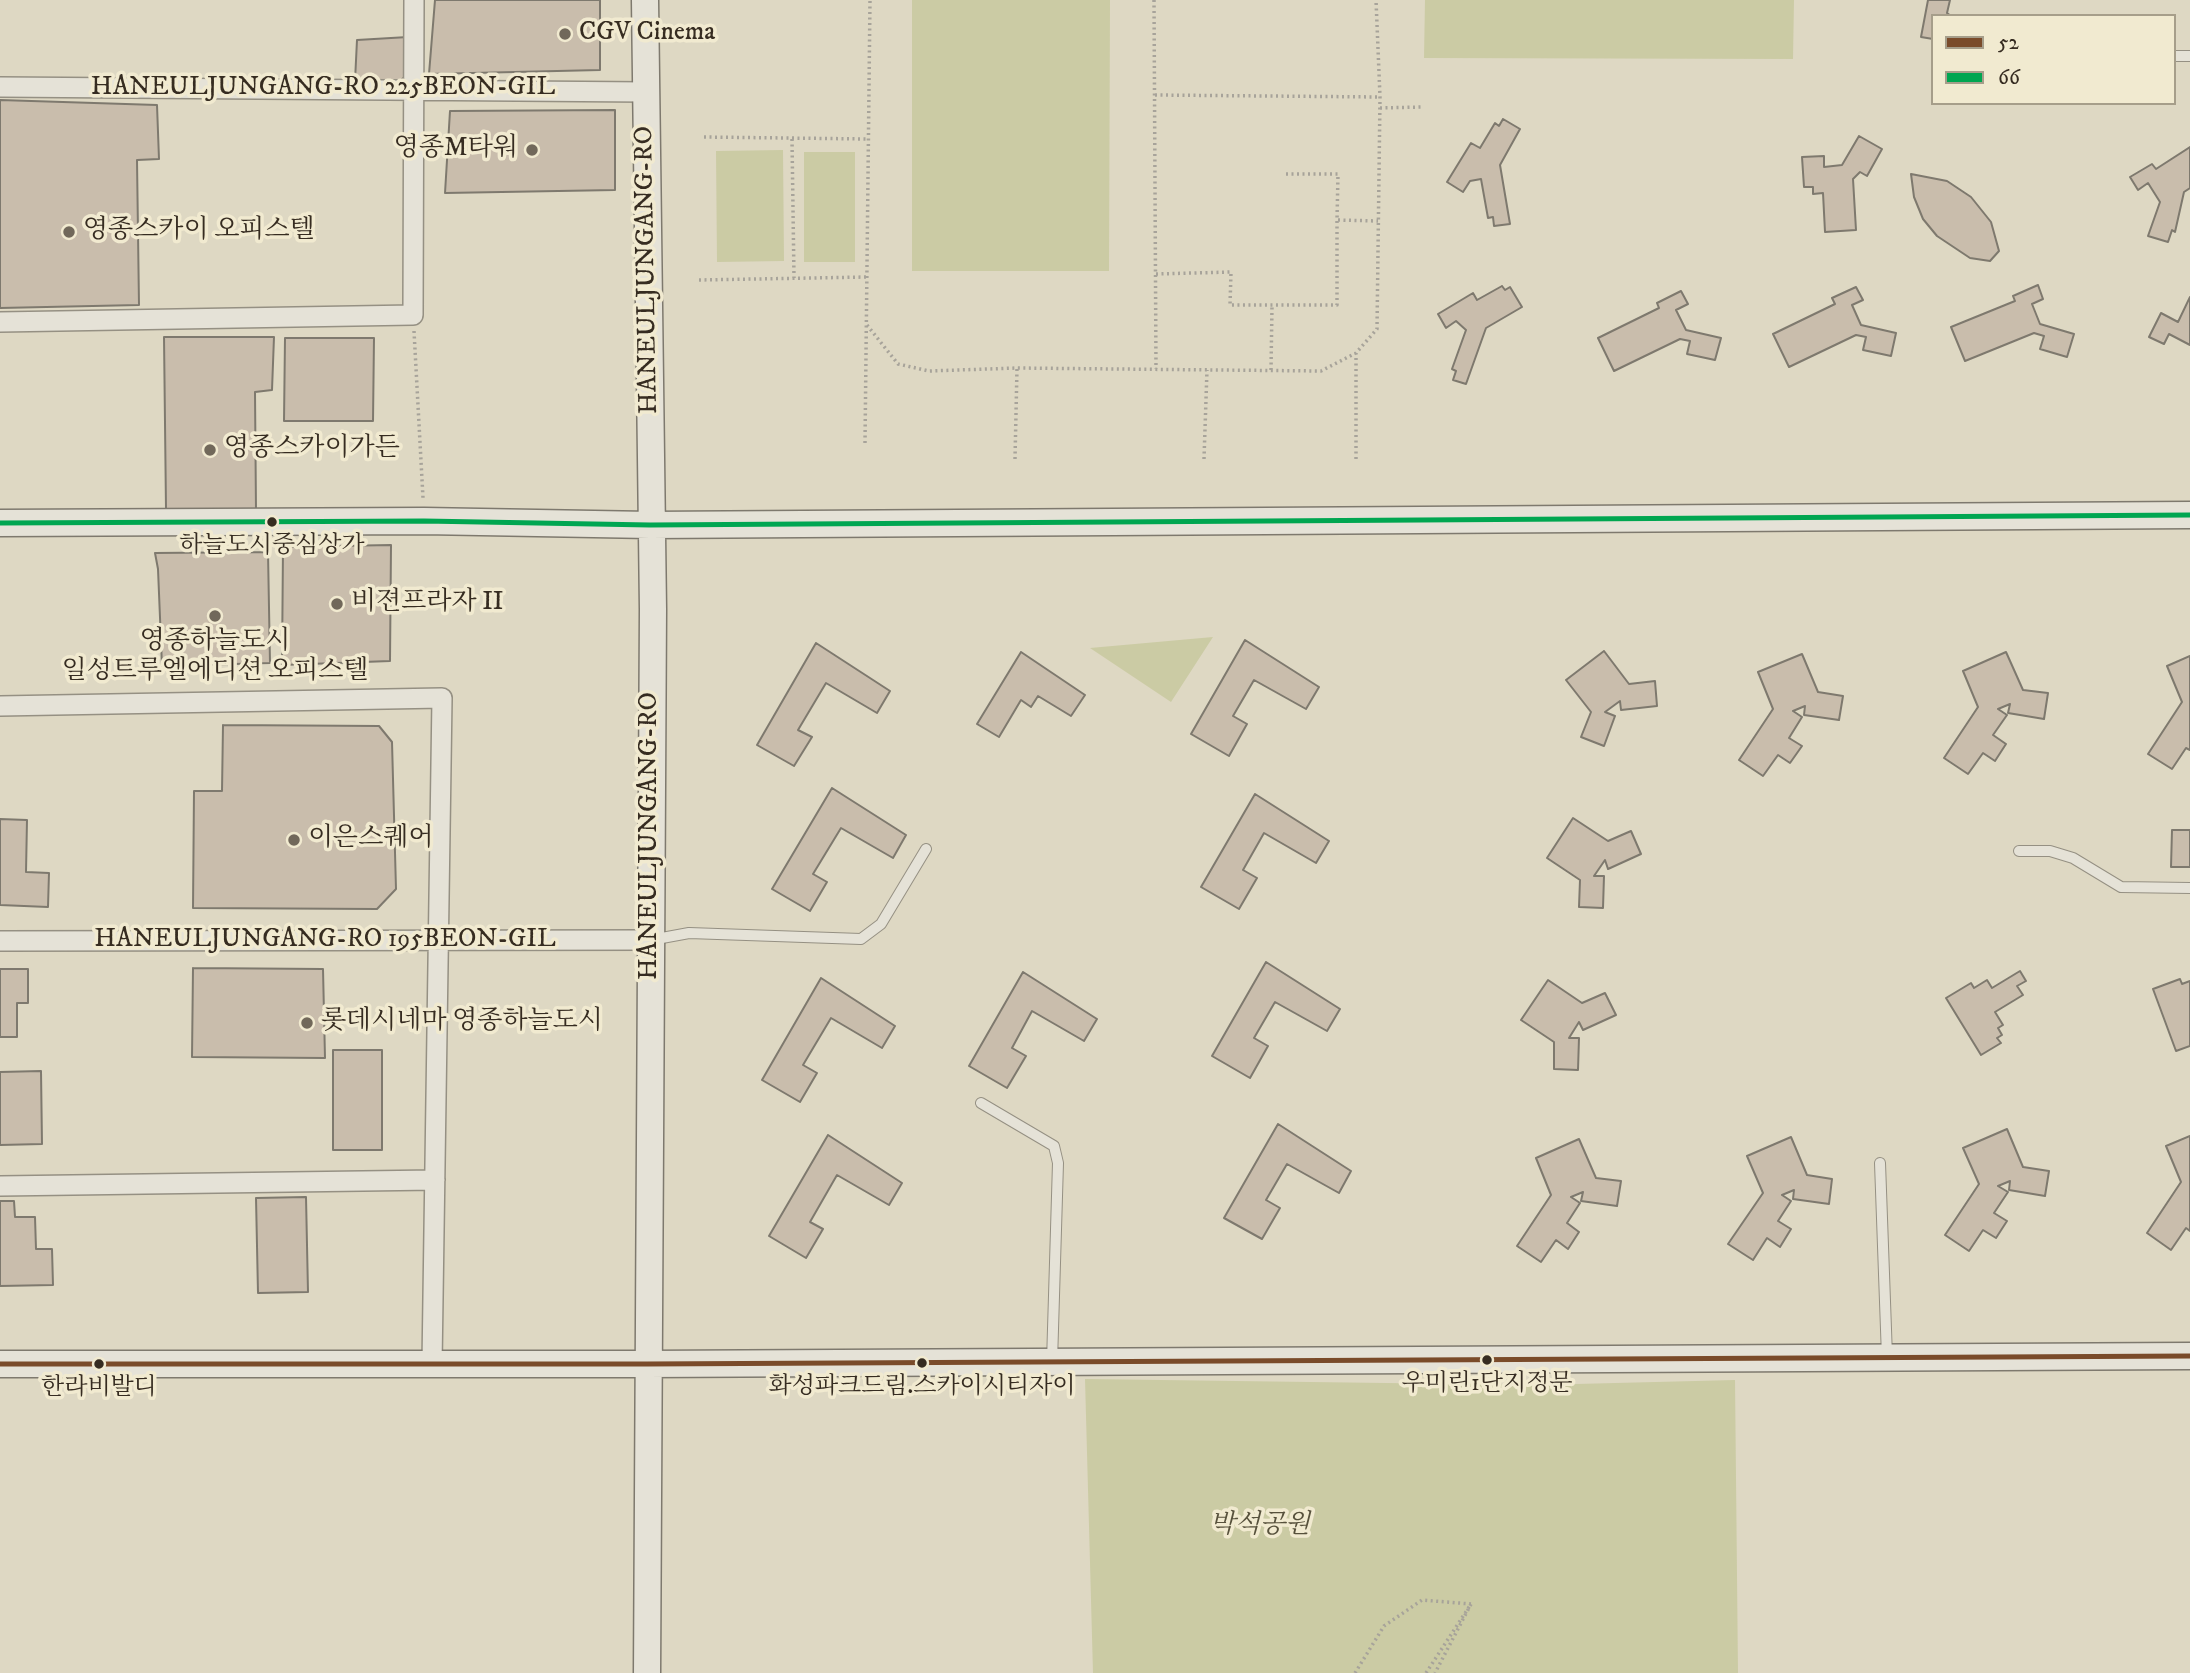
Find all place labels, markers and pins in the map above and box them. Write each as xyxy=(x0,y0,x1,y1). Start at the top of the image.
place label: CGV Cinema xyxy=(579,18,715,50)
marker: CGV Cinema xyxy=(557,26,573,42)
place label: 영종M타워 xyxy=(394,134,518,166)
marker: 영종M타워 xyxy=(524,142,540,158)
place label: 영종스카이 오피스텔 xyxy=(83,216,315,248)
marker: 영종스카이 오피스텔 xyxy=(61,224,77,240)
place label: 영종스카이가든 xyxy=(224,434,400,466)
marker: 영종스카이가든 xyxy=(202,442,218,458)
marker: 하늘도시중심상가 xyxy=(265,515,279,529)
place label: 하늘도시중심상가 xyxy=(179,533,365,561)
place label: 비젼프라자 II xyxy=(351,588,504,620)
marker: 비젼프라자 II xyxy=(329,596,345,612)
marker: 영종하늘도시 일성트루엘에디션 오피스텔 xyxy=(207,608,223,624)
place label: 영종하늘도시 일성트루엘에디션 오피스텔 xyxy=(62,627,368,688)
place label: 이은스퀘어 xyxy=(308,824,434,856)
marker: 이은스퀘어 xyxy=(286,832,302,848)
place label: 롯데시네마 영종하늘도시 xyxy=(321,1007,603,1039)
marker: 롯데시네마 영종하늘도시 xyxy=(299,1015,315,1031)
marker: 우미린1단지정문 xyxy=(1480,1353,1494,1367)
marker: 화성파크드림.스카이시티자이 xyxy=(915,1356,929,1370)
marker: 한라비발디 xyxy=(92,1357,106,1371)
place label: 우미린1단지정문 xyxy=(1401,1371,1573,1399)
place label: 화성파크드림.스카이시티자이 xyxy=(768,1374,1076,1402)
place label: 한라비발디 xyxy=(41,1375,157,1403)

